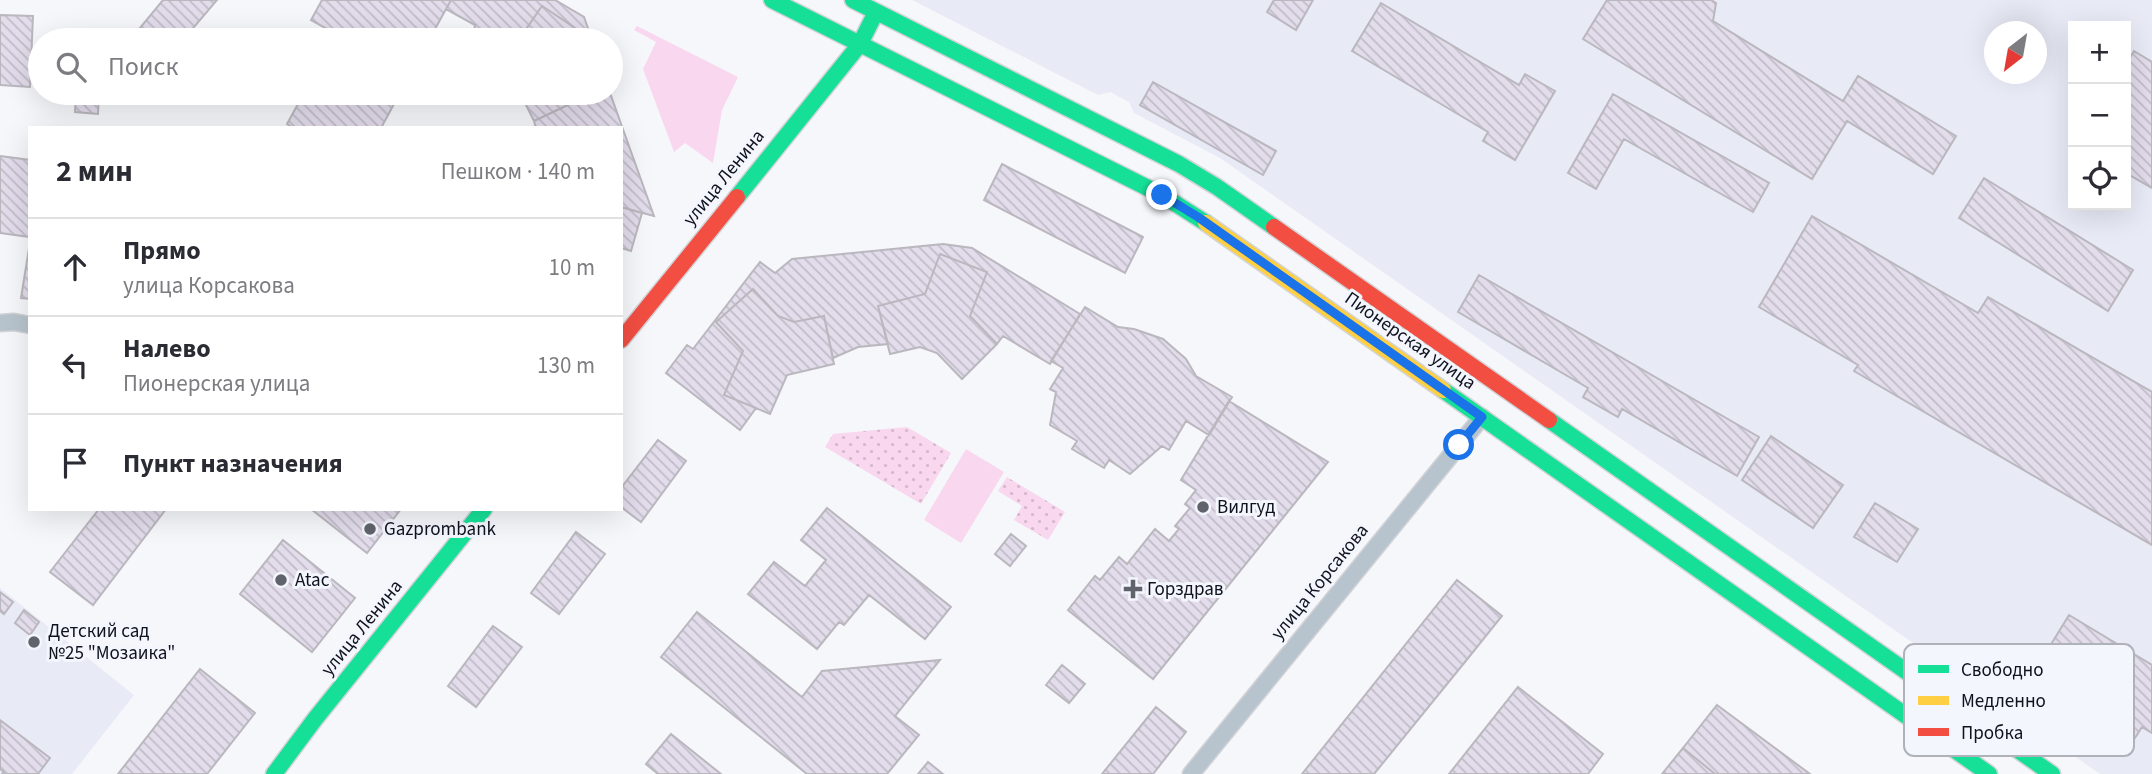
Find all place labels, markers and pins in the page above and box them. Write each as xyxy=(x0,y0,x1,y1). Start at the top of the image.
place label: Вилгуд xyxy=(1217,494,1275,521)
marker: Вилгуд xyxy=(1195,499,1211,515)
place label: Gazprombank xyxy=(384,516,497,543)
marker: Gazprombank xyxy=(362,521,378,537)
place label: Atac xyxy=(295,567,330,594)
marker: Atac xyxy=(273,572,289,588)
place label: Горздрав xyxy=(1147,576,1223,603)
marker: Горздрав xyxy=(1125,581,1141,597)
place label: Детский сад №25 "Мозаика" xyxy=(48,618,175,667)
marker: Детский сад №25 "Мозаика" xyxy=(26,634,42,650)

